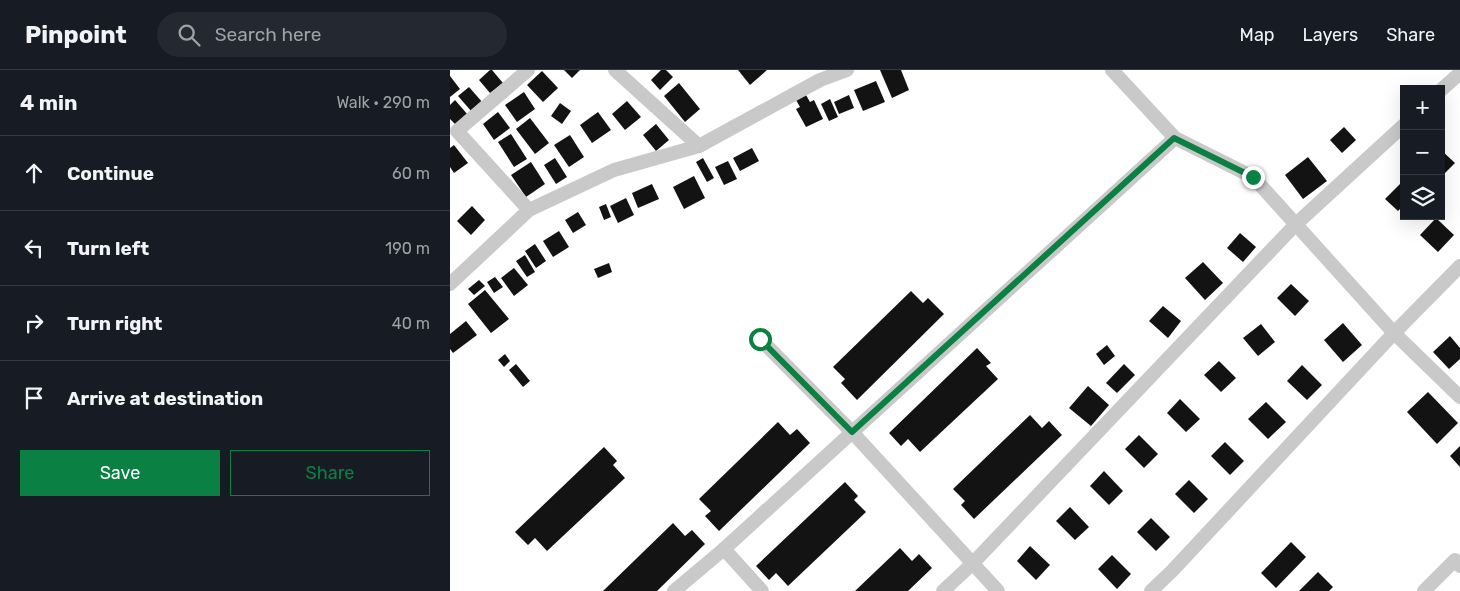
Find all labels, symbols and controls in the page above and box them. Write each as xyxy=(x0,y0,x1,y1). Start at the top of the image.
search box xyxy=(157,12,507,57)
text: Pinpoint xyxy=(25,21,127,49)
icon: search xyxy=(175,21,203,49)
text: Search here xyxy=(215,23,321,46)
text: Map xyxy=(1240,24,1275,46)
text: Layers xyxy=(1303,24,1358,46)
text: Share xyxy=(1386,24,1435,46)
map controls xyxy=(1400,85,1445,220)
button: + xyxy=(1400,85,1445,130)
text: 4 min xyxy=(20,90,78,115)
text: Walk · 290 m xyxy=(336,93,430,112)
button: − xyxy=(1400,130,1445,175)
icon: ahead xyxy=(20,159,48,187)
text: Continue xyxy=(67,162,154,185)
text: 60 m xyxy=(392,164,430,183)
route end xyxy=(1242,166,1265,189)
button: layers xyxy=(1400,175,1445,220)
icon: left xyxy=(20,234,48,262)
text: Turn left xyxy=(67,237,149,260)
text: 190 m xyxy=(385,239,430,258)
icon: right xyxy=(20,309,48,337)
text: Turn right xyxy=(67,312,162,335)
text: 40 m xyxy=(392,314,430,333)
route start xyxy=(749,328,772,351)
icon: arrive xyxy=(20,384,48,412)
text: Arrive at destination xyxy=(67,387,263,410)
button: Save xyxy=(20,450,220,496)
button: Share xyxy=(230,450,430,496)

